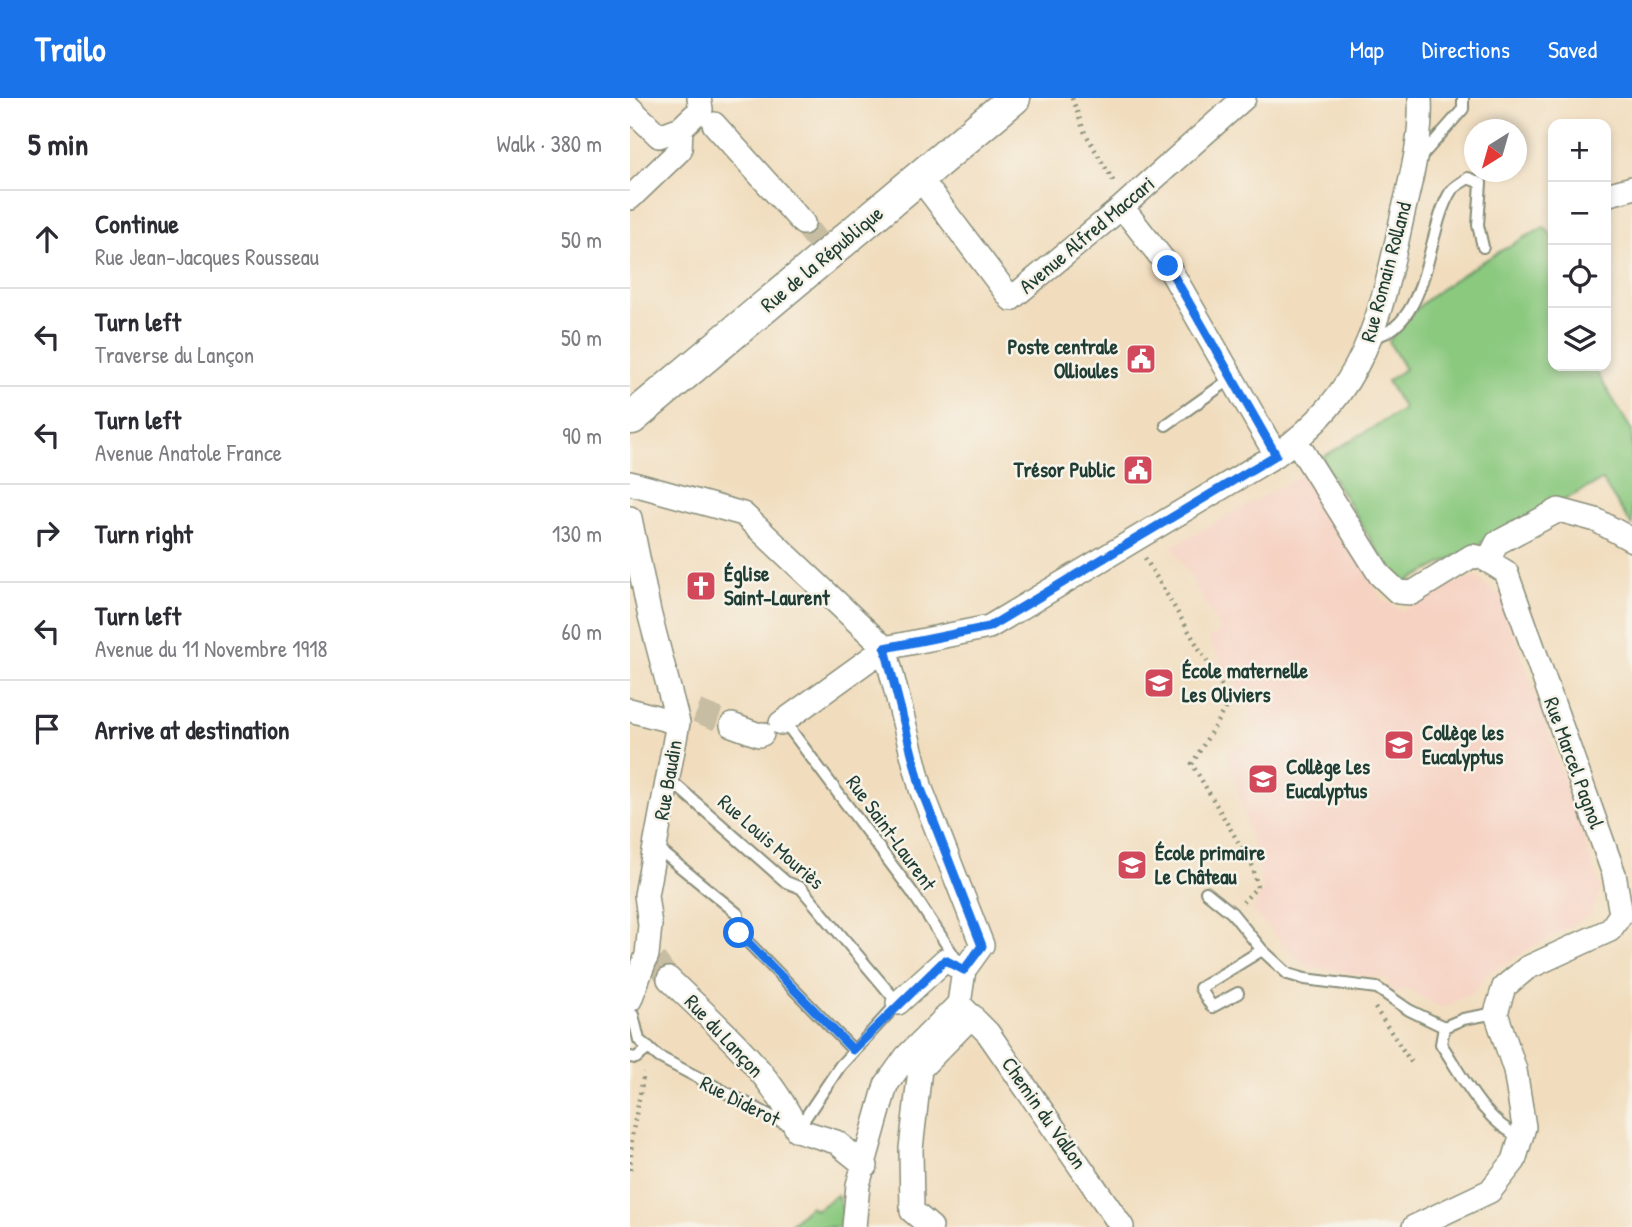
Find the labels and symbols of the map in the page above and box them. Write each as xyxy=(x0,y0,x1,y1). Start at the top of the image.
north arrow xyxy=(1464,119,1527,182)
street label: Avenue Alfred Maccari xyxy=(1013,169,1161,300)
street label: Rue de la République xyxy=(754,199,889,319)
street label: Rue Romain Rolland xyxy=(1353,199,1418,345)
route end xyxy=(1152,250,1183,281)
place label: Poste centrale Ollioules xyxy=(1007,332,1119,385)
public building icon: Poste centrale Ollioules xyxy=(1124,342,1158,376)
public building icon: Trésor Public xyxy=(1121,453,1155,487)
place label: Trésor Public xyxy=(1013,455,1116,484)
place label: Église Saint-Laurent xyxy=(724,559,830,612)
church icon: Église Saint-Laurent xyxy=(684,569,718,603)
place label: École maternelle Les Oliviers xyxy=(1182,656,1309,709)
school or university icon: École maternelle Les Oliviers xyxy=(1142,666,1176,700)
street label: Rue Marcel Pagnol xyxy=(1537,693,1612,833)
place label: Collège les Eucalyptus xyxy=(1422,718,1504,772)
school or university icon: Collège les Eucalyptus xyxy=(1382,728,1416,762)
street label: Rue Baudin xyxy=(646,738,689,822)
place label: Collège Les Eucalyptus xyxy=(1286,752,1370,806)
school or university icon: Collège Les Eucalyptus xyxy=(1246,762,1280,796)
street label: Rue Saint-Laurent xyxy=(840,769,944,897)
street label: Rue Louis Mouriès xyxy=(712,787,831,896)
place label: École primaire Le Château xyxy=(1155,838,1266,891)
school or university icon: École primaire Le Château xyxy=(1115,848,1149,882)
route start xyxy=(723,917,754,948)
street label: Rue du Lançon xyxy=(678,988,770,1084)
street label: Chemin du Vallon xyxy=(995,1051,1094,1174)
street label: Rue Diderot xyxy=(695,1068,786,1133)

